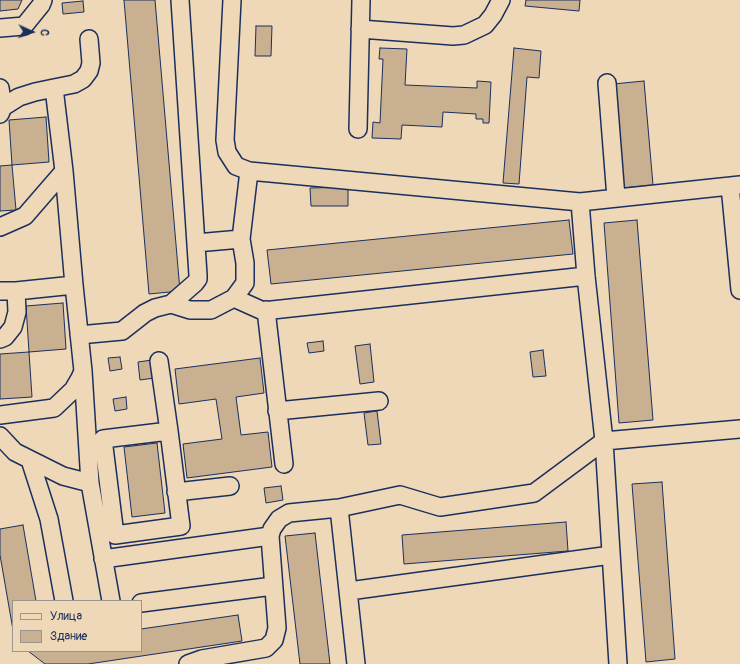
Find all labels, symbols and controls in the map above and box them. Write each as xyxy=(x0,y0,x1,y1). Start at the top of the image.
north arrow xyxy=(12,12,52,52)
text: С xyxy=(38,29,51,36)
legend xyxy=(12,600,142,652)
text: Улица xyxy=(50,609,82,624)
text: Здание xyxy=(50,629,87,644)

